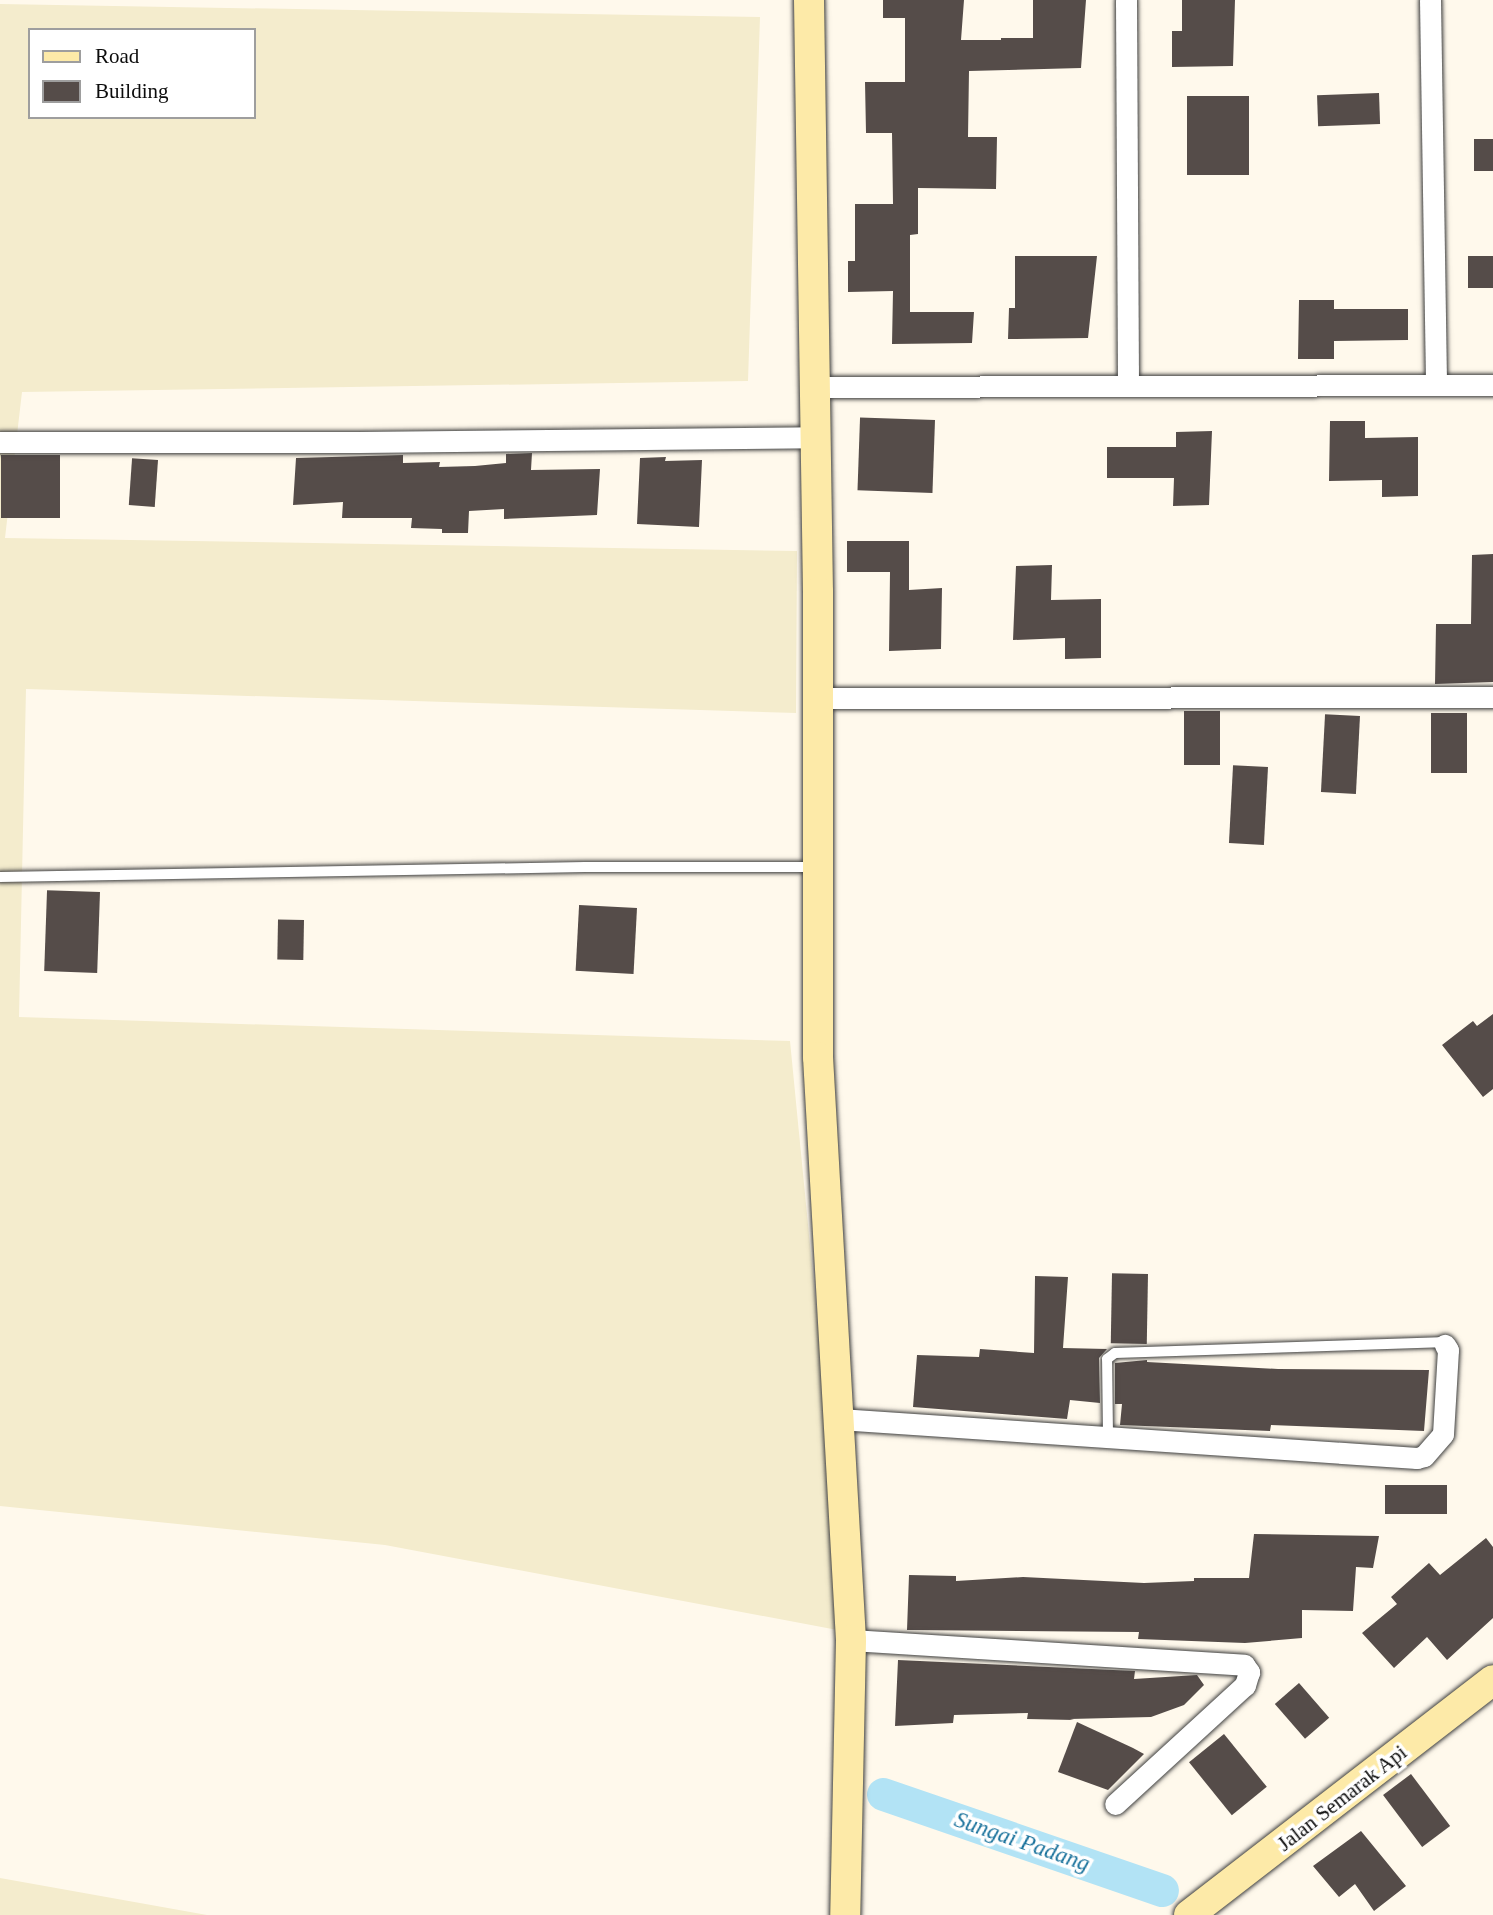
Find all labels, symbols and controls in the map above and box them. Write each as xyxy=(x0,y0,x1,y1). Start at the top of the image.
legend xyxy=(28,28,256,119)
text: Road xyxy=(95,44,139,68)
text: Building xyxy=(95,79,169,103)
street label: Jalan Semarak Api xyxy=(1272,1739,1412,1857)
water label: Sungai Padang xyxy=(951,1806,1093,1878)

